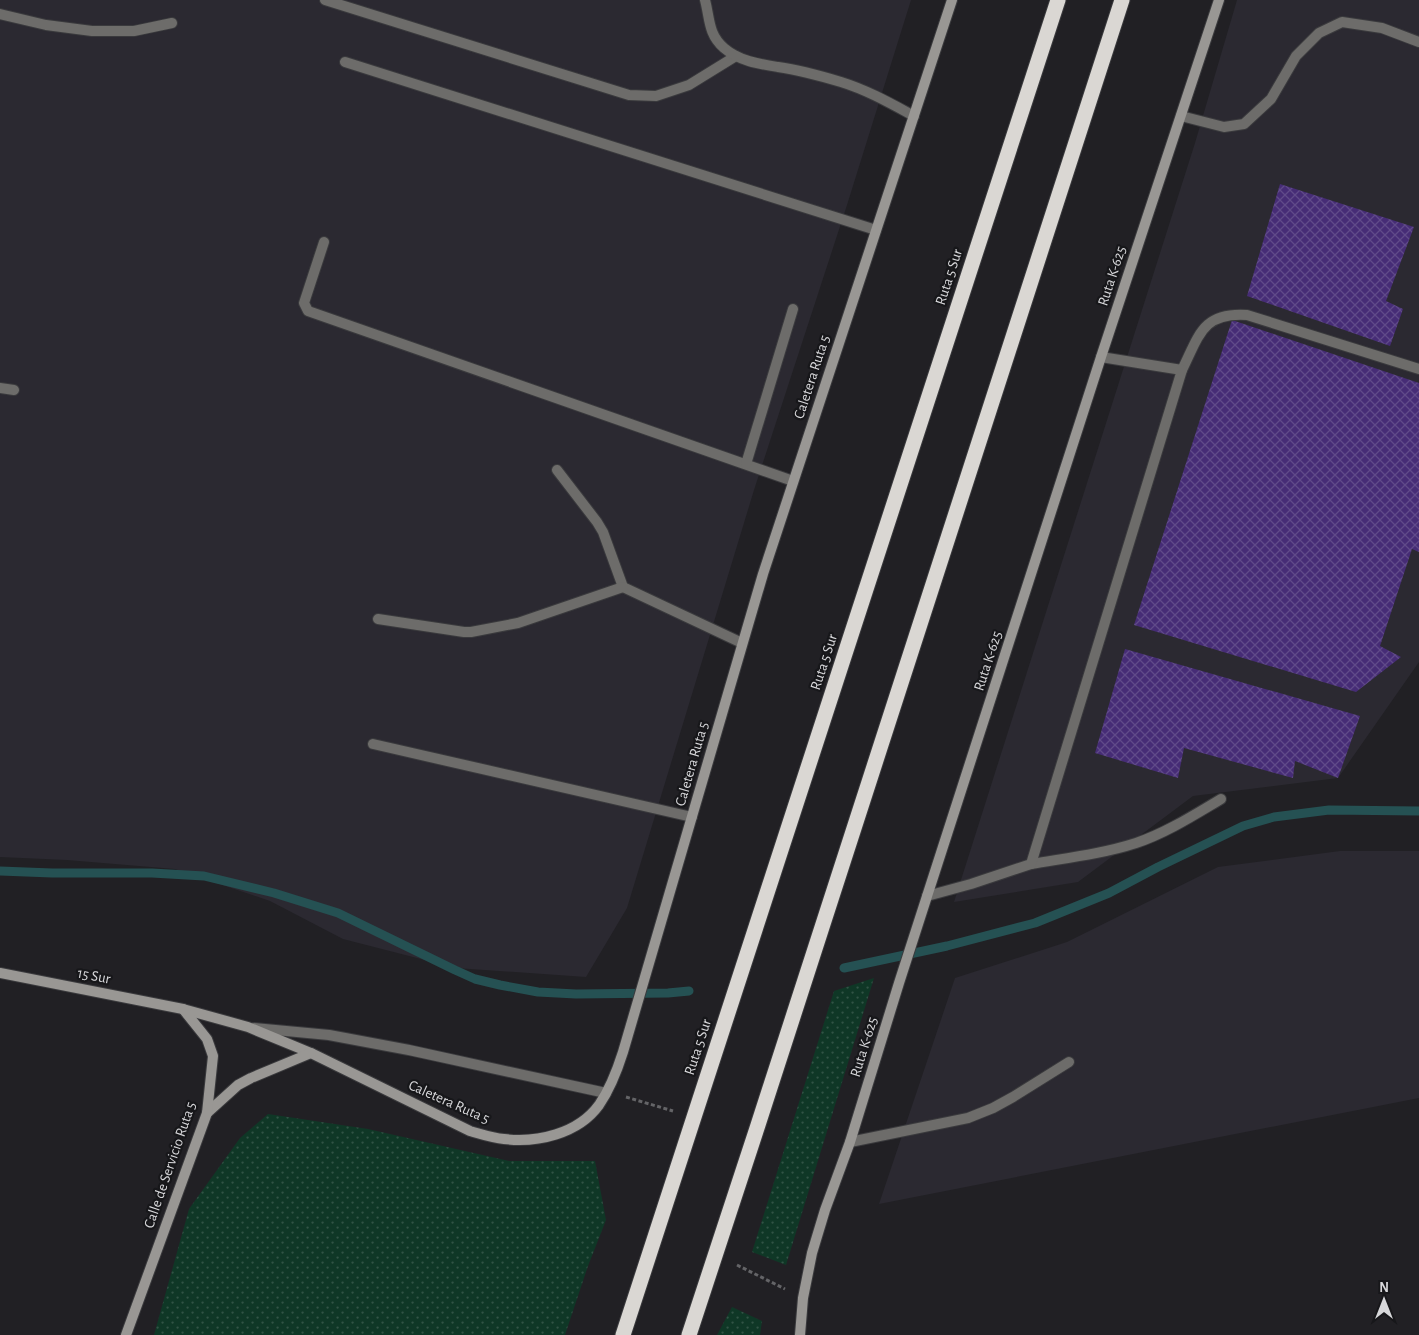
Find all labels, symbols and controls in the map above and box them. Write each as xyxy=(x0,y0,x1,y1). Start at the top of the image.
street label: Ruta K-625 xyxy=(1095,244,1129,308)
street label: Ruta 5 Sur xyxy=(933,247,965,307)
street label: Caletera Ruta 5 xyxy=(791,333,833,421)
street label: Ruta K-625 xyxy=(971,629,1005,693)
street label: Ruta 5 Sur xyxy=(808,632,840,692)
street label: Caletera Ruta 5 xyxy=(673,720,711,808)
street label: 15 Sur xyxy=(76,965,112,987)
street label: Ruta K-625 xyxy=(848,1015,880,1079)
street label: Ruta 5 Sur xyxy=(682,1017,714,1077)
street label: Caletera Ruta 5 xyxy=(406,1077,492,1127)
street label: Calle de Servicio Ruta 5 xyxy=(141,1100,199,1230)
north arrow xyxy=(1359,1275,1409,1325)
text: N xyxy=(1379,1281,1389,1295)

